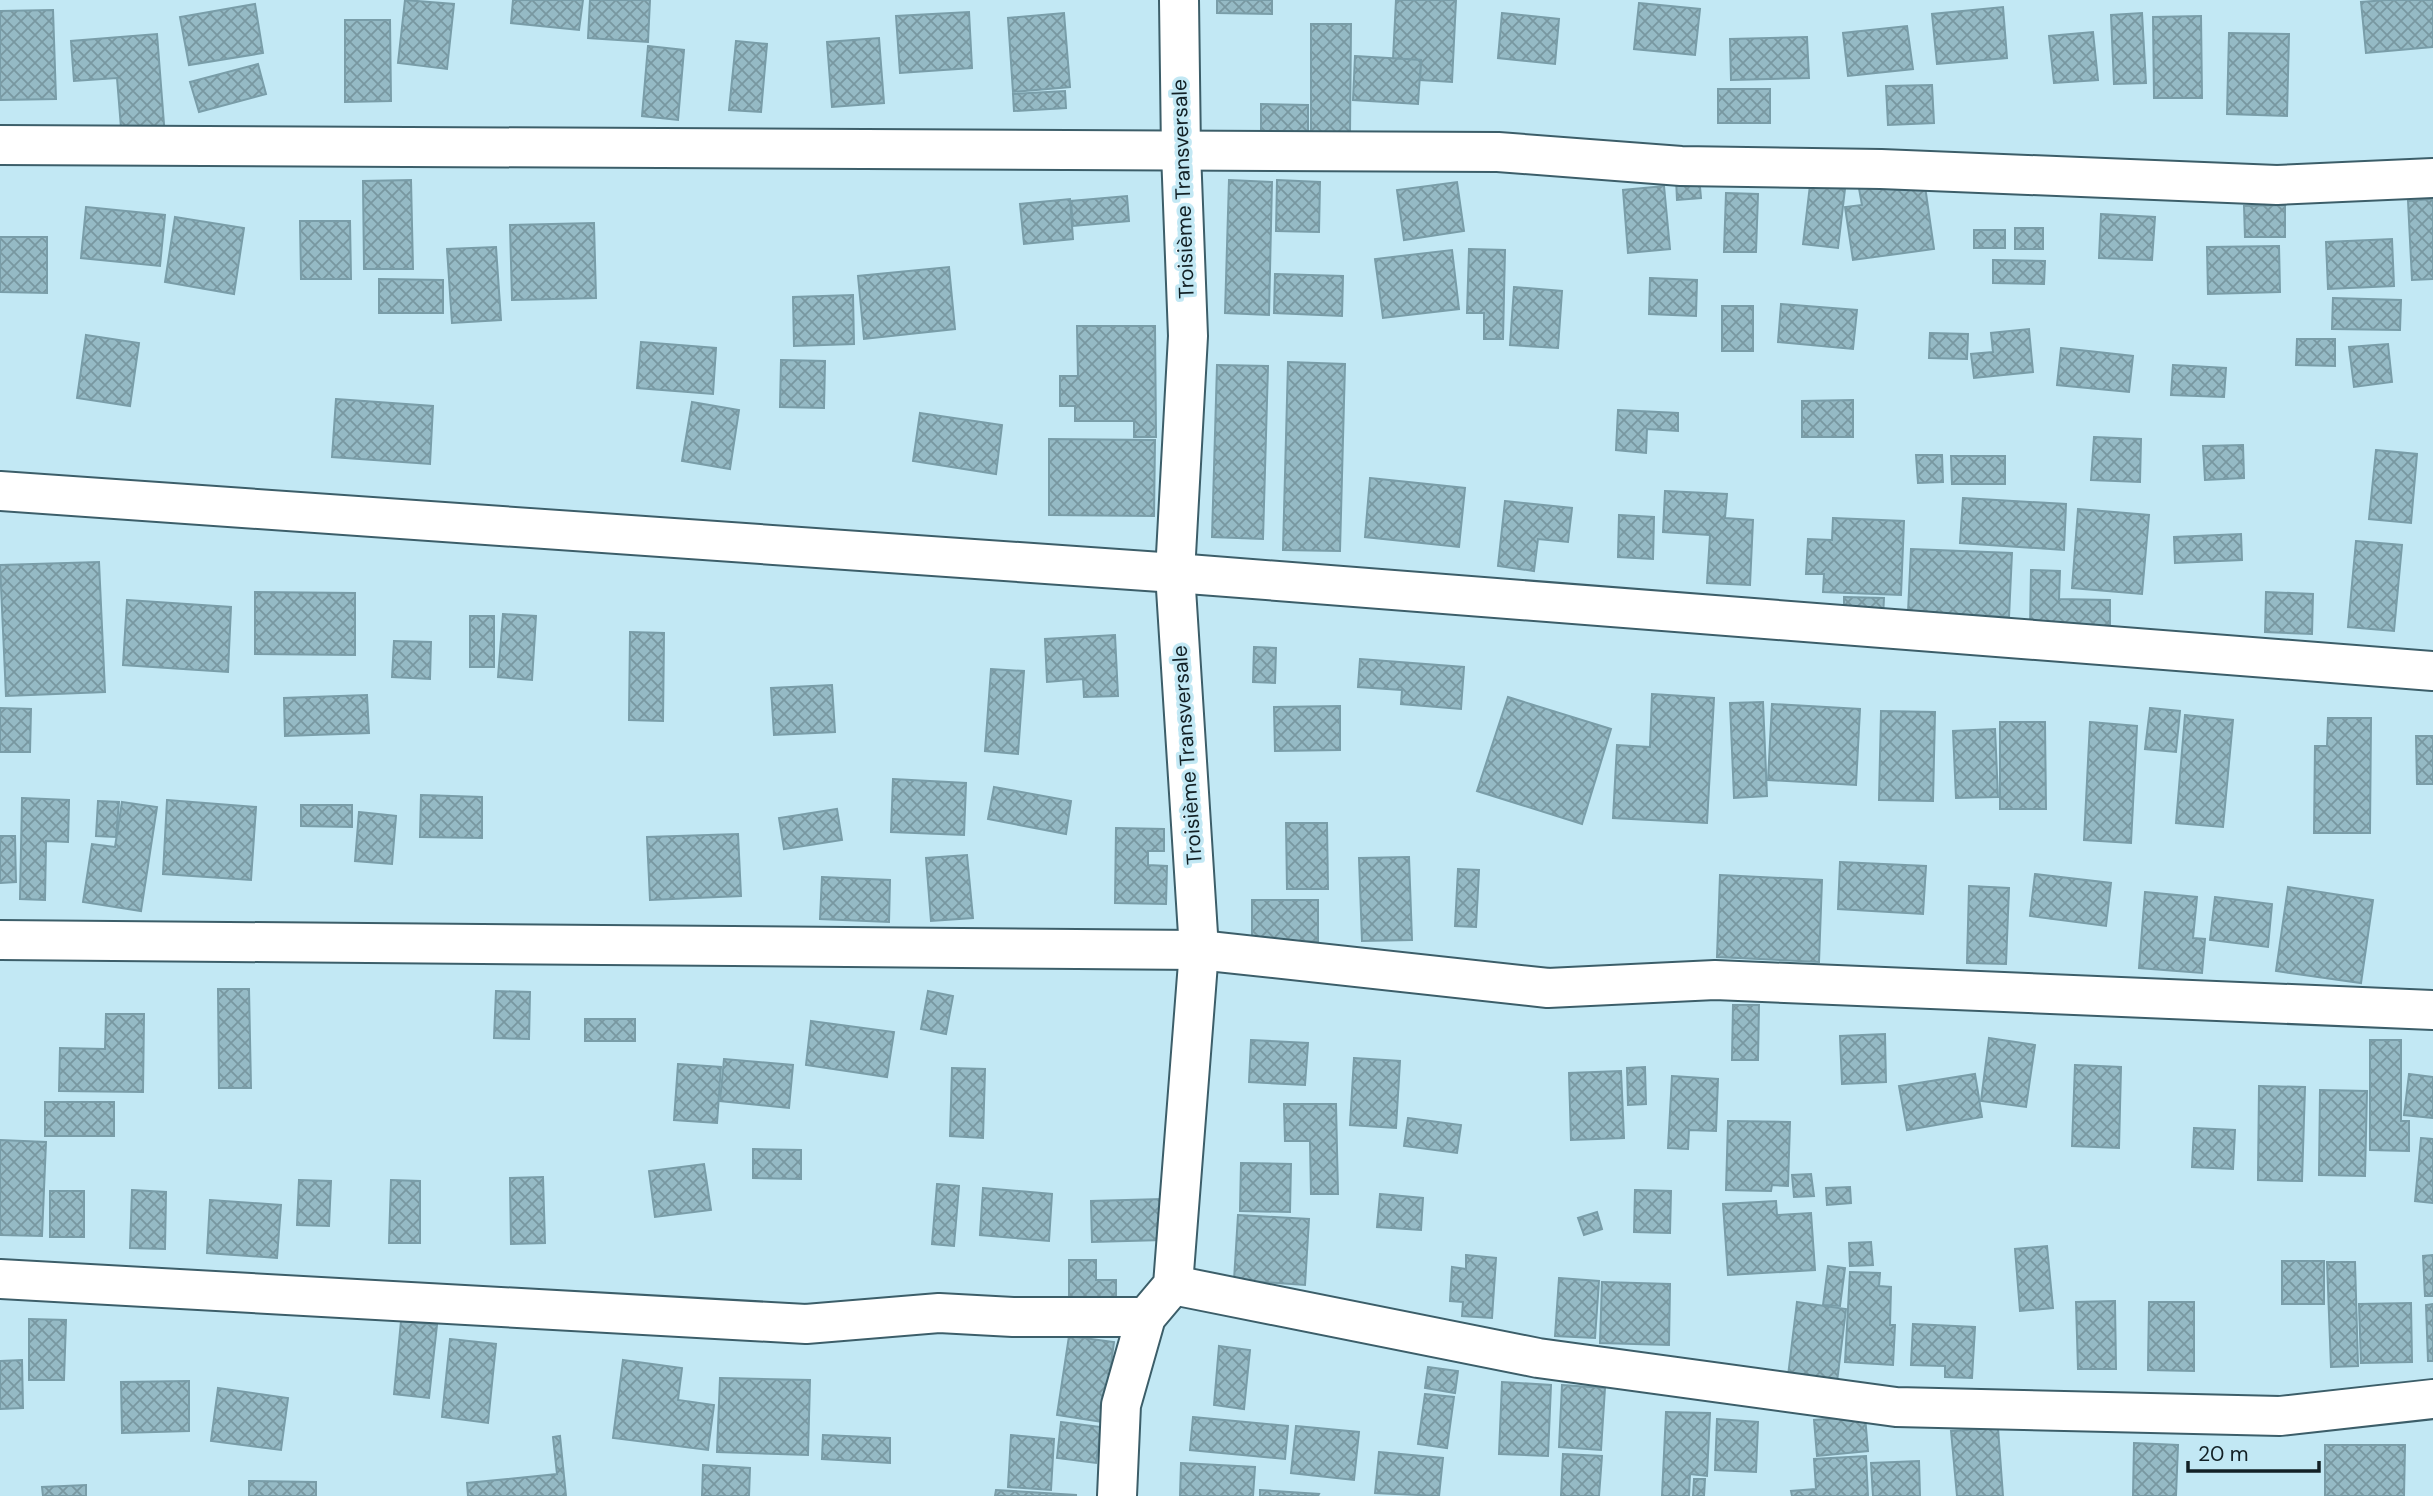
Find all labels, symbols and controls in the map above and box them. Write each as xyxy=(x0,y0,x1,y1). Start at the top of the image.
street label: Troisième Transversale xyxy=(1165,79,1201,299)
street label: Troisième Transversale xyxy=(1165,644,1209,866)
scale bar xyxy=(2188,1430,2319,1474)
text: 20 m xyxy=(2198,1440,2249,1468)

